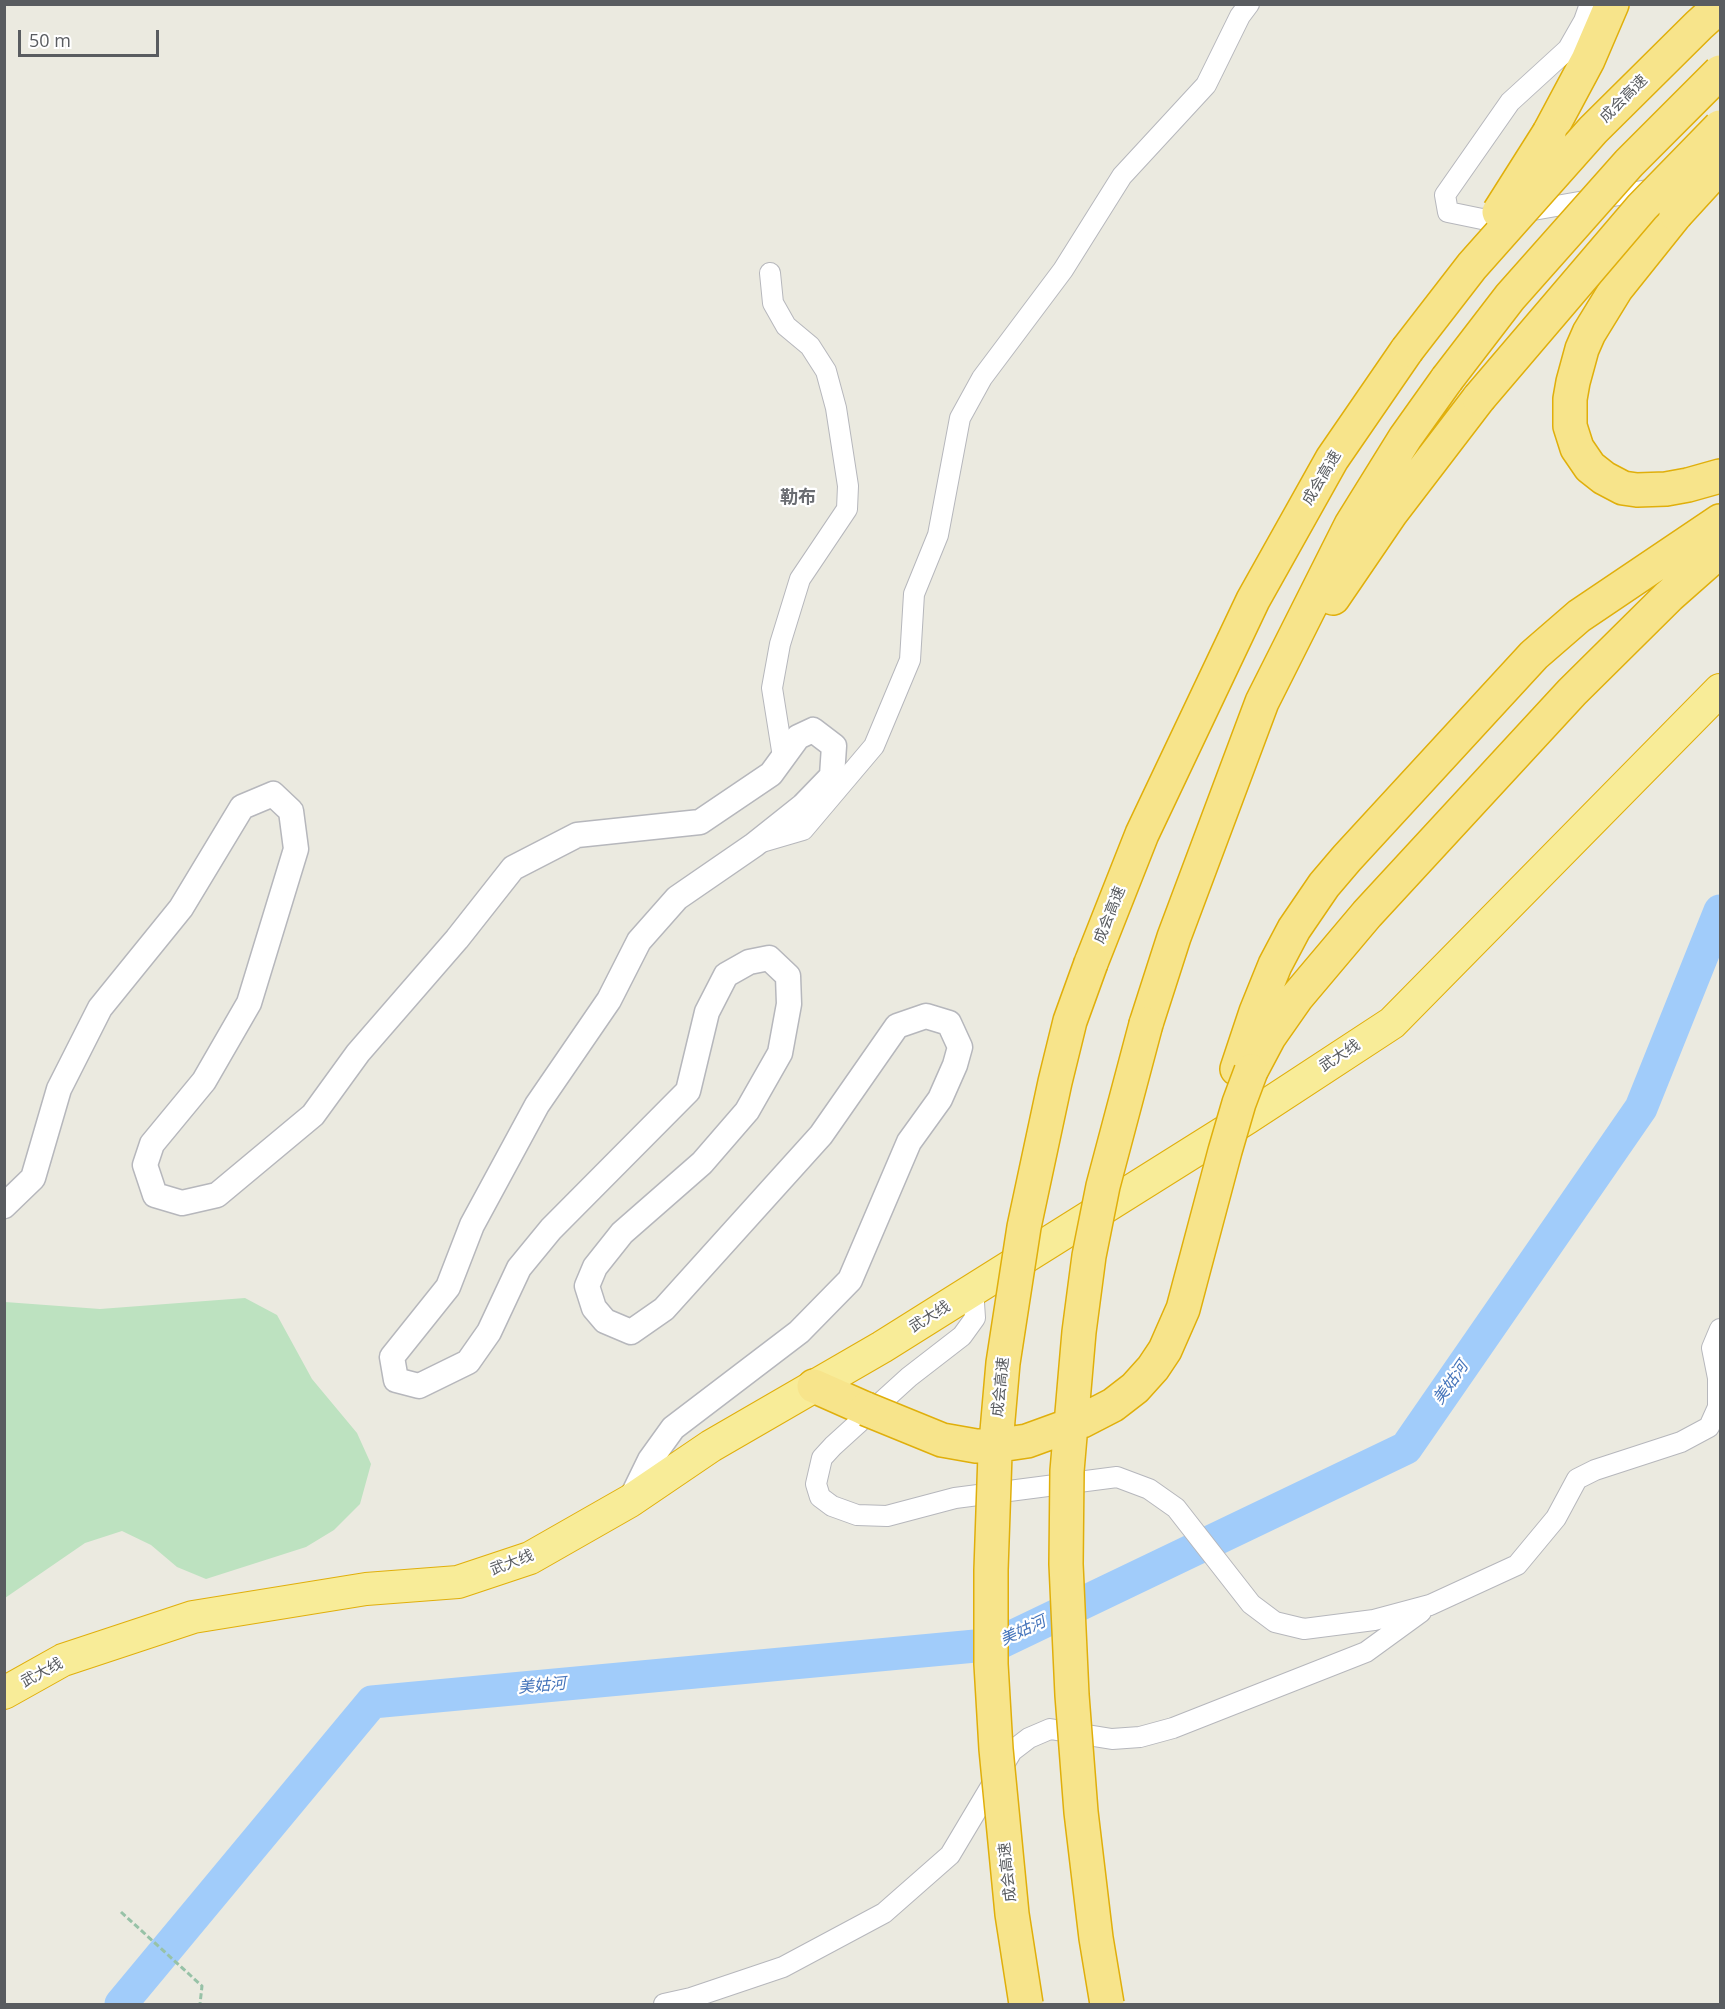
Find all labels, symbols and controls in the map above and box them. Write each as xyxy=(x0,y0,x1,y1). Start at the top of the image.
scale bar xyxy=(21,18,162,56)
text: 50 m xyxy=(29,28,71,52)
street label: 成会高速 xyxy=(1596,71,1652,127)
street label: 成会高速 xyxy=(1299,448,1345,508)
district label: 勒布 xyxy=(780,487,816,509)
street label: 成会高速 xyxy=(1090,884,1130,946)
street label: 武大线 xyxy=(1316,1036,1364,1076)
street label: 武大线 xyxy=(906,1297,954,1337)
street label: 成会高速 xyxy=(989,1356,1013,1418)
water label: 美姑河 xyxy=(1429,1358,1473,1408)
street label: 武大线 xyxy=(488,1547,536,1579)
water label: 美姑河 xyxy=(997,1612,1049,1650)
street label: 武大线 xyxy=(18,1654,66,1692)
water label: 美姑河 xyxy=(517,1674,567,1698)
street label: 成会高速 xyxy=(996,1841,1020,1903)

